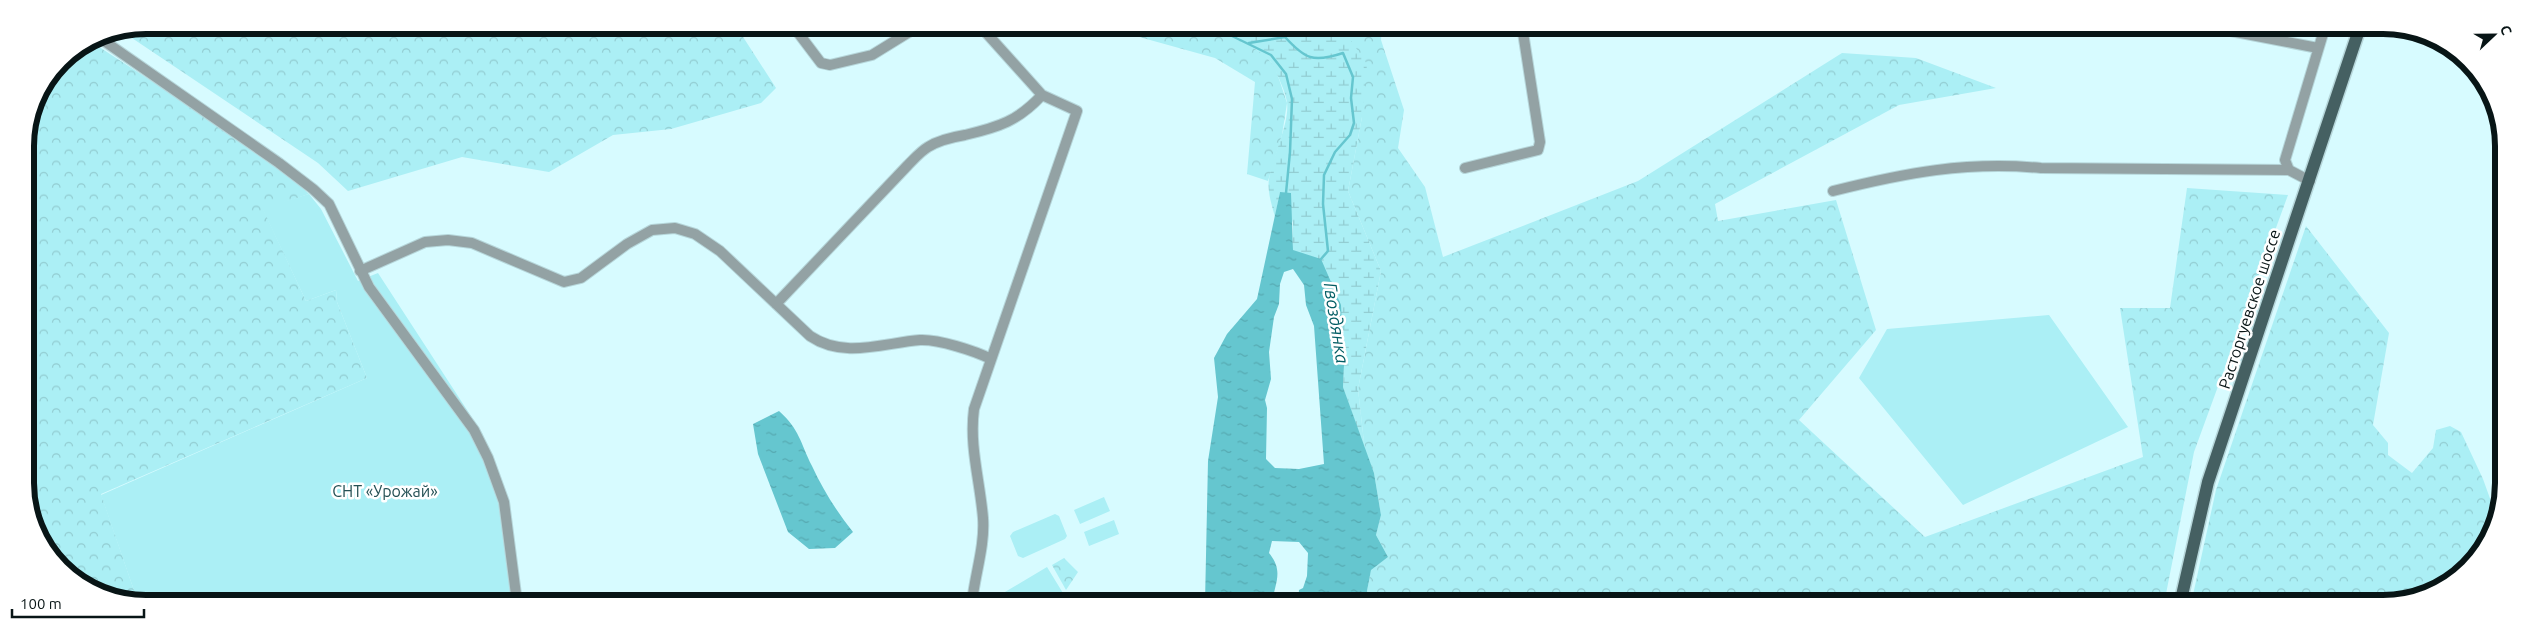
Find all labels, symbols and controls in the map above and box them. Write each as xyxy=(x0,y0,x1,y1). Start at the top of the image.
north arrow xyxy=(2469,10,2519,60)
text: С xyxy=(2497,23,2515,37)
street label: Расторгуевское шоссе xyxy=(2215,227,2283,391)
water label: Гвоздянка xyxy=(1321,281,1353,365)
park label: СНТ «Урожай» xyxy=(332,482,438,500)
scale bar xyxy=(12,586,145,618)
text: 100 m xyxy=(20,595,62,612)

